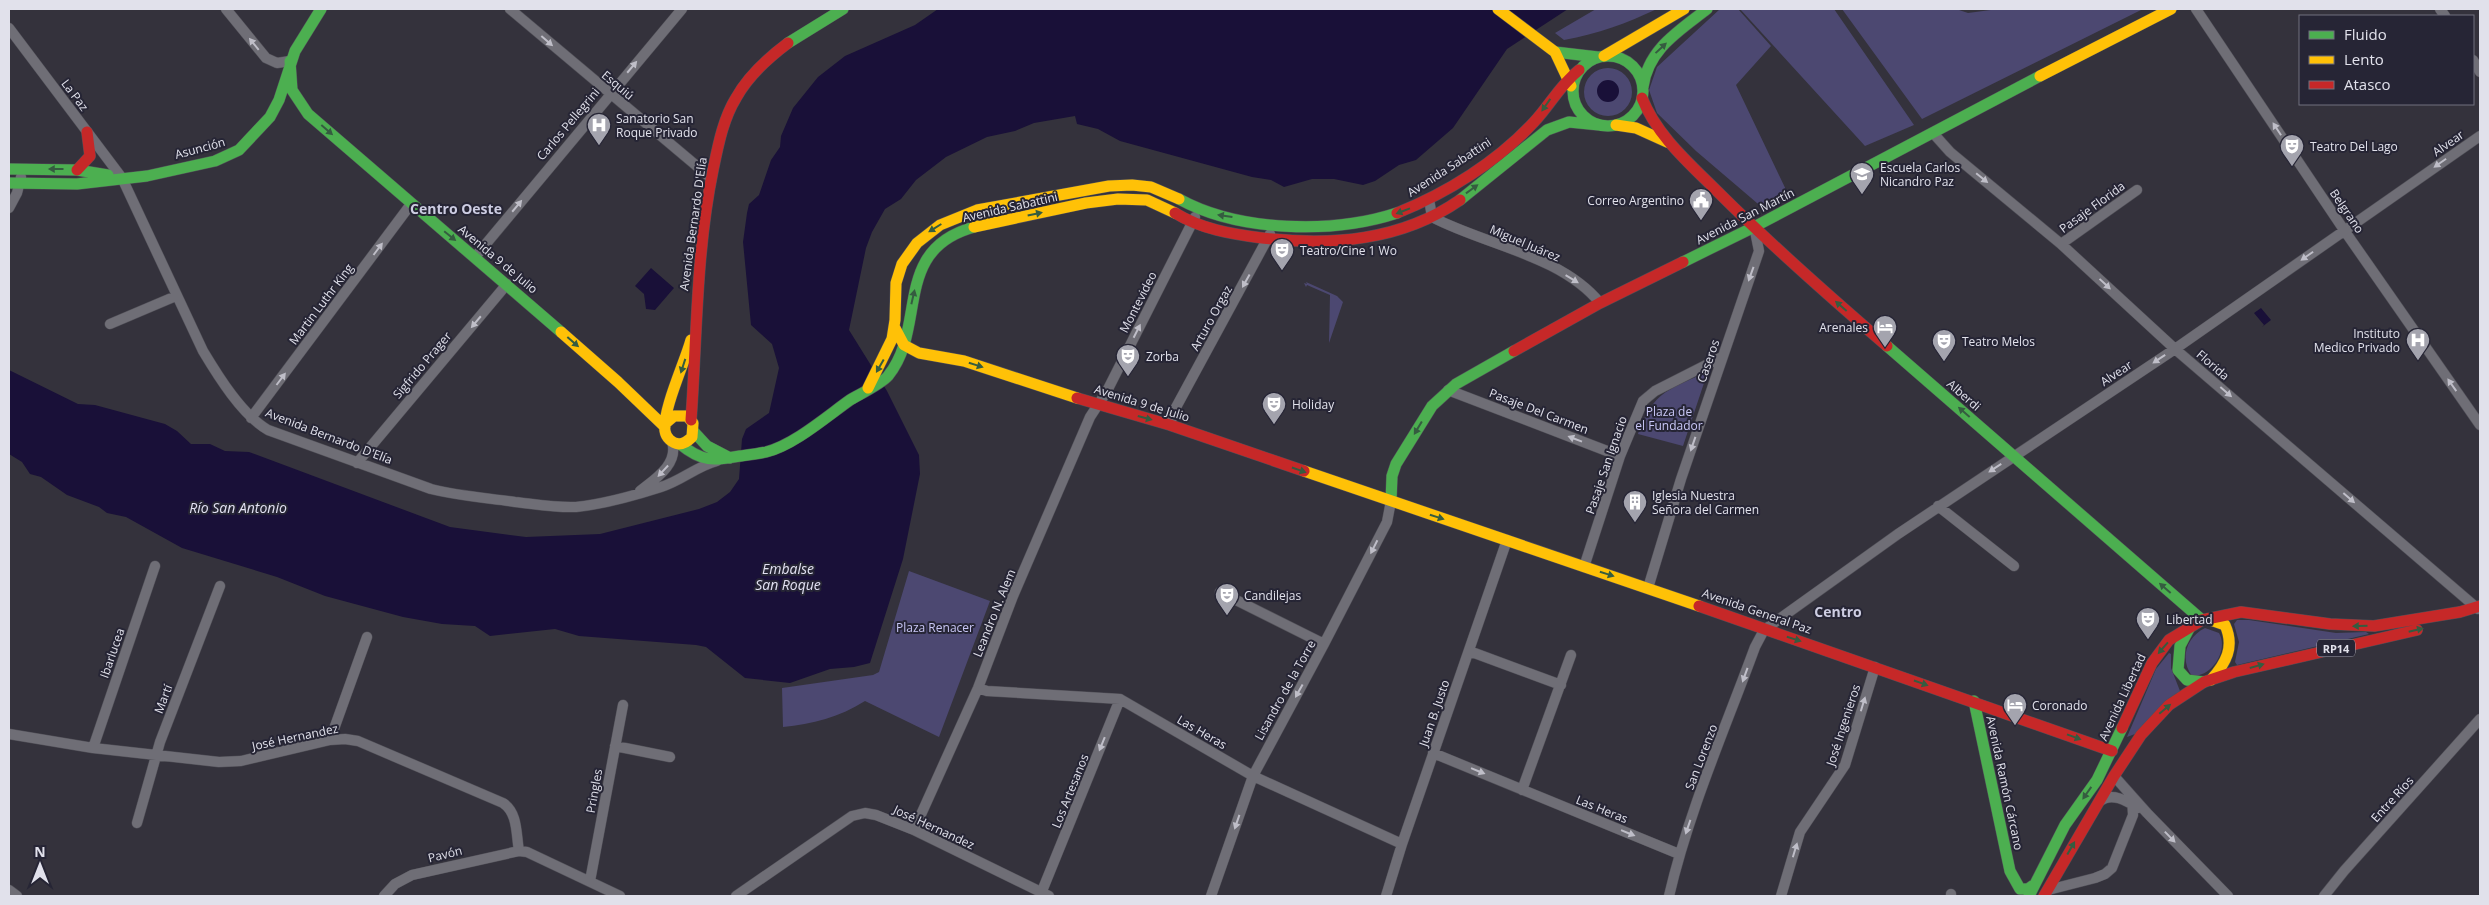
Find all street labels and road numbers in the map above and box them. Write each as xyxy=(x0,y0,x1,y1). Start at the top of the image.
street label: Esquiú xyxy=(598,66,638,104)
street label: La Paz xyxy=(58,76,93,115)
street label: Carlos Pellegrini xyxy=(533,84,603,164)
street label: Alvear xyxy=(2429,126,2467,160)
street label: Asunción xyxy=(173,133,227,163)
street label: Avenida Sabattini xyxy=(1404,133,1494,201)
street label: Avenida Bernardo D'Elía xyxy=(675,156,711,292)
street label: Pasaje Florida xyxy=(2056,177,2128,237)
street label: Avenida San Martín xyxy=(1693,184,1797,248)
street label: Belgrano xyxy=(2326,185,2368,237)
street label: Avenida Sabattini xyxy=(961,188,1059,226)
street label: Avenida 9 de Julio xyxy=(455,221,541,297)
street label: Miguel Juárez xyxy=(1487,221,1563,266)
street label: Martin Luthr King xyxy=(285,259,357,348)
street label: Montevideo xyxy=(1115,268,1161,336)
street label: Arturo Orgaz xyxy=(1186,282,1236,354)
street label: Sigfrido Prager xyxy=(389,328,455,402)
street label: Caseros xyxy=(1693,337,1723,385)
street label: Florida xyxy=(2193,346,2233,384)
street label: Alvear xyxy=(2097,356,2135,390)
street label: Alberdi xyxy=(1943,375,1985,415)
street label: Avenida 9 de Julio xyxy=(1092,380,1192,426)
street label: Pasaje Del Carmen xyxy=(1487,384,1591,438)
street label: Avenida Bernardo D'Elía xyxy=(263,404,395,468)
street label: Pasaje San Ignacio xyxy=(1581,414,1631,516)
street label: Leandro N. Alem xyxy=(969,567,1019,659)
street label: Avenida General Paz xyxy=(1700,584,1814,638)
street label: Ibarlucea xyxy=(96,626,128,680)
street label: Lisandro de la Torre xyxy=(1250,637,1320,743)
road number: RP14 xyxy=(2317,640,2355,656)
street label: Avenida Libertad xyxy=(2094,651,2150,743)
street label: Juan B. Justo xyxy=(1414,677,1453,750)
street label: Martí xyxy=(150,681,177,716)
street label: José Ingenieros xyxy=(1821,682,1864,769)
street label: Las Heras xyxy=(1174,711,1230,753)
street label: Avenida Ramón Cárcano xyxy=(1982,714,2028,852)
street label: José Hernandez xyxy=(249,720,340,755)
street label: San Lorenzo xyxy=(1681,722,1721,792)
street label: Los Artesanos xyxy=(1047,751,1093,831)
street label: Pringles xyxy=(582,767,606,814)
street label: Entre Ríos xyxy=(2367,772,2417,826)
street label: Las Heras xyxy=(1573,791,1631,827)
street label: José Hernandez xyxy=(890,800,978,853)
street label: Pavón xyxy=(426,842,464,866)

